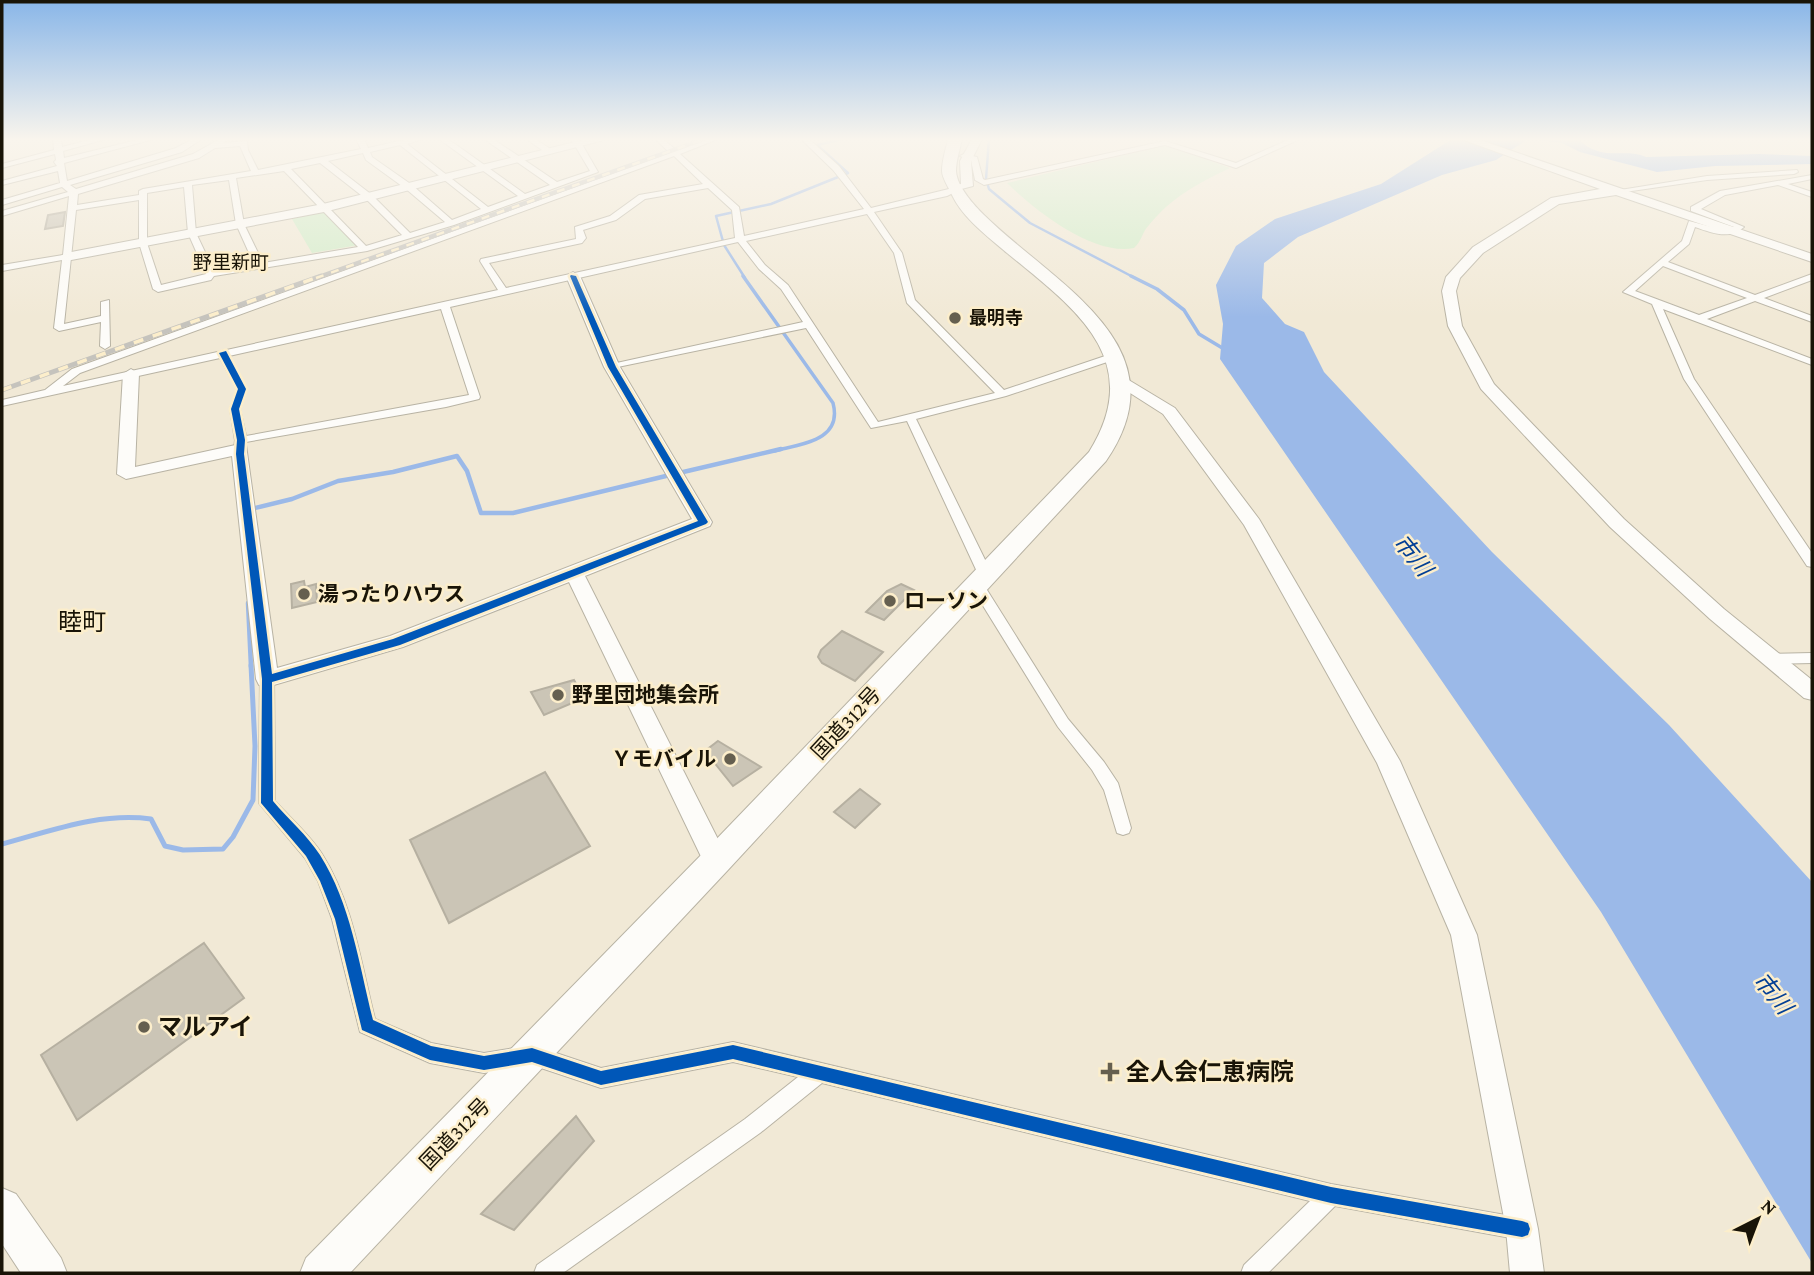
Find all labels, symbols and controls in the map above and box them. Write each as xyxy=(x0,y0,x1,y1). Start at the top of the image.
district label: 野里新町 xyxy=(193,252,269,273)
place label: 最明寺 xyxy=(969,308,1023,328)
marker: 最明寺 xyxy=(947,310,963,326)
water label: 市川 xyxy=(1388,529,1439,583)
place label: 湯ったりハウス xyxy=(318,582,465,606)
marker: 湯ったりハウス xyxy=(296,586,312,602)
place label: ローソン xyxy=(904,589,988,613)
marker: ローソン xyxy=(882,593,898,609)
district label: 睦町 xyxy=(58,608,106,635)
street label: 国道312号 xyxy=(807,682,885,764)
place label: 野里団地集会所 xyxy=(572,683,719,707)
marker: 野里団地集会所 xyxy=(550,687,566,703)
place label: Ｙモバイル xyxy=(611,747,716,771)
marker: Ｙモバイル xyxy=(722,751,738,767)
water label: 市川 xyxy=(1748,967,1799,1021)
place label: マルアイ xyxy=(158,1013,253,1040)
marker: マルアイ xyxy=(136,1019,152,1035)
place label: 全人会仁恵病院 xyxy=(1126,1058,1294,1085)
marker: 全人会仁恵病院 xyxy=(1100,1062,1120,1082)
street label: 国道312号 xyxy=(415,1093,495,1175)
north arrow xyxy=(1723,1184,1793,1254)
text: N xyxy=(1757,1195,1781,1219)

